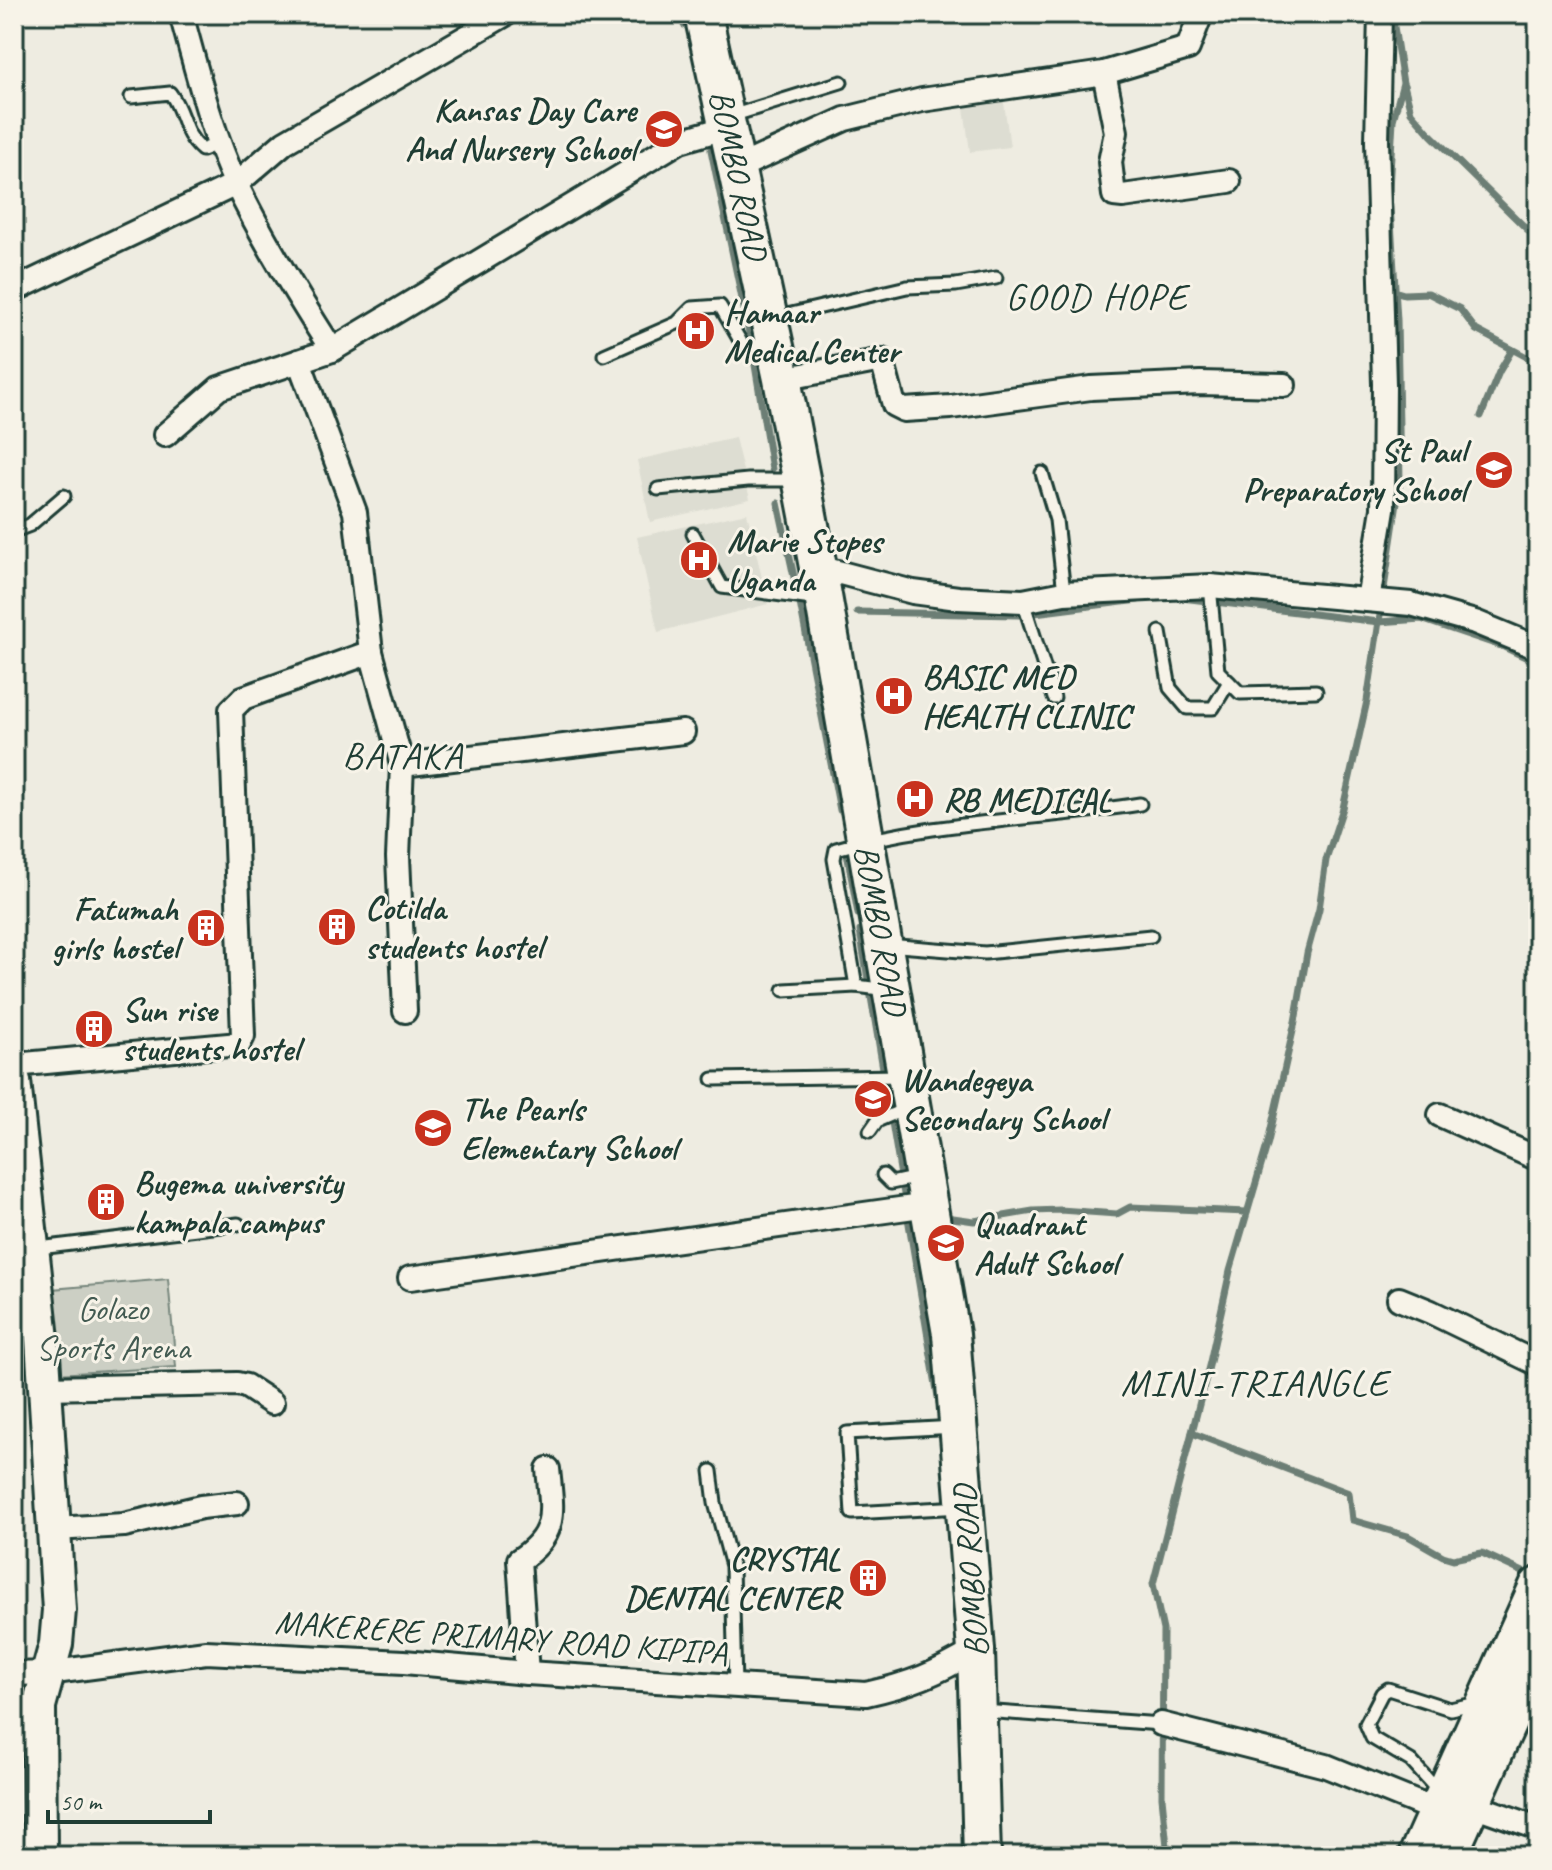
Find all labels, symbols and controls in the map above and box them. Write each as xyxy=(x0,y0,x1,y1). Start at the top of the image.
street label: BOMBO ROAD xyxy=(700,86,778,266)
place label: Kansas Day Care And Nursery School xyxy=(405,88,642,170)
school or university icon: Kansas Day Care And Nursery School xyxy=(643,108,685,150)
district label: GOOD HOPE xyxy=(1006,273,1191,320)
place label: Hamaar Medical Center xyxy=(724,290,903,372)
hospital icon: Hamaar Medical Center xyxy=(675,310,717,352)
place label: St Paul Preparatory School xyxy=(1243,429,1472,511)
school or university icon: St Paul Preparatory School xyxy=(1473,449,1515,491)
place label: Marie Stopes Uganda xyxy=(727,519,885,601)
hospital icon: Marie Stopes Uganda xyxy=(678,539,720,581)
place label: BASIC MED HEALTH CLINIC xyxy=(922,655,1136,737)
hospital icon: BASIC MED HEALTH CLINIC xyxy=(873,675,915,717)
district label: BATAKA xyxy=(342,732,464,779)
hospital icon: RB MEDICAL xyxy=(894,778,936,820)
place label: RB MEDICAL xyxy=(943,778,1112,821)
street label: BOMBO ROAD xyxy=(845,841,918,1021)
place label: Cotilda students hostel xyxy=(365,886,549,968)
place label: Fatumah girls hostel xyxy=(52,887,184,969)
building icon: Cotilda students hostel xyxy=(316,906,358,948)
building icon: Fatumah girls hostel xyxy=(185,907,227,949)
place label: Sun rise students hostel xyxy=(122,988,306,1070)
building icon: Sun rise students hostel xyxy=(73,1008,115,1050)
place label: Wandegeya Secondary School xyxy=(901,1058,1111,1140)
school or university icon: Wandegeya Secondary School xyxy=(852,1078,894,1120)
place label: The Pearls Elementary School xyxy=(461,1087,683,1169)
school or university icon: The Pearls Elementary School xyxy=(412,1107,454,1149)
place label: Bugema university kampala campus xyxy=(134,1161,345,1243)
building icon: Bugema university kampala campus xyxy=(85,1181,127,1223)
place label: Quadrant Adult School xyxy=(974,1202,1124,1284)
school or university icon: Quadrant Adult School xyxy=(925,1222,967,1264)
park label: Golazo Sports Arena xyxy=(36,1287,192,1369)
district label: MINI-TRIANGLE xyxy=(1121,1359,1392,1406)
street label: BOMBO ROAD xyxy=(942,1481,997,1658)
place label: CRYSTAL DENTAL CENTER xyxy=(624,1537,844,1619)
building icon: CRYSTAL DENTAL CENTER xyxy=(847,1557,889,1599)
street label: MAKERERE PRIMARY ROAD KIPIPA xyxy=(274,1600,729,1674)
scale bar xyxy=(48,1774,210,1824)
text: 50 m xyxy=(60,1787,103,1817)

